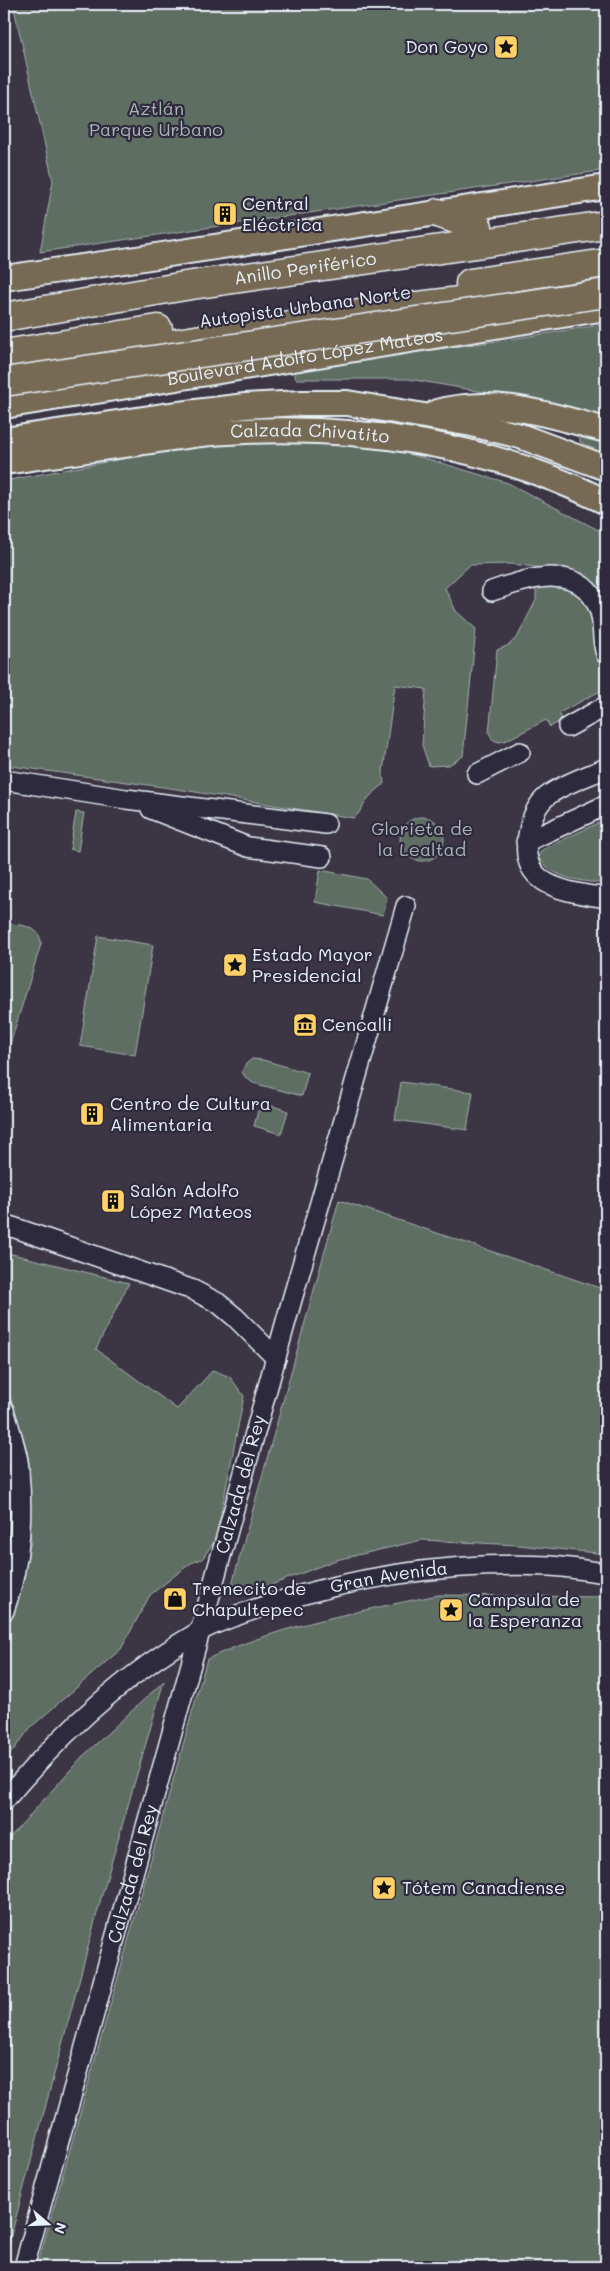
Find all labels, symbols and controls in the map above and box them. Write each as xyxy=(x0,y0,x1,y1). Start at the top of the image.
place label: Don Goyo xyxy=(405,34,488,58)
place icon: Don Goyo xyxy=(493,34,519,60)
park label: Aztlán Parque Urbano xyxy=(89,96,223,141)
place label: Central Eléctrica xyxy=(242,191,323,236)
building icon: Central Eléctrica xyxy=(212,201,238,227)
street label: Anillo Periférico xyxy=(232,245,378,290)
street label: Autopista Urbana Norte xyxy=(197,279,412,333)
street label: Boulevard Adolfo López Mateos xyxy=(165,322,445,390)
street label: Calzada Chivatito xyxy=(229,417,391,448)
park label: Glorieta de la Lealtad xyxy=(371,816,473,861)
place label: Estado Mayor Presidencial xyxy=(252,942,373,987)
place icon: Estado Mayor Presidencial xyxy=(222,952,248,978)
museum icon: Cencalli xyxy=(292,1012,318,1038)
place label: Cencalli xyxy=(322,1012,392,1036)
place label: Centro de Cultura Alimentaria xyxy=(110,1091,271,1136)
building icon: Centro de Cultura Alimentaria xyxy=(79,1101,105,1127)
place label: Salón Adolfo López Mateos xyxy=(130,1178,252,1223)
building icon: Salón Adolfo López Mateos xyxy=(100,1188,126,1214)
street label: Calzada del Rey xyxy=(209,1412,270,1556)
street label: Gran Avenida xyxy=(328,1555,449,1598)
place label: Trenecito de Chapultepec xyxy=(192,1576,306,1621)
shop icon: Trenecito de Chapultepec xyxy=(162,1586,188,1612)
place label: Campsula de la Esperanza xyxy=(468,1587,582,1632)
place icon: Campsula de la Esperanza xyxy=(438,1597,464,1623)
street label: Calzada del Rey xyxy=(101,1801,163,1946)
place icon: Tótem Canadiense xyxy=(371,1875,397,1901)
place label: Tótem Canadiense xyxy=(402,1875,565,1899)
north arrow xyxy=(22,2198,72,2248)
text: N xyxy=(50,2220,71,2237)

